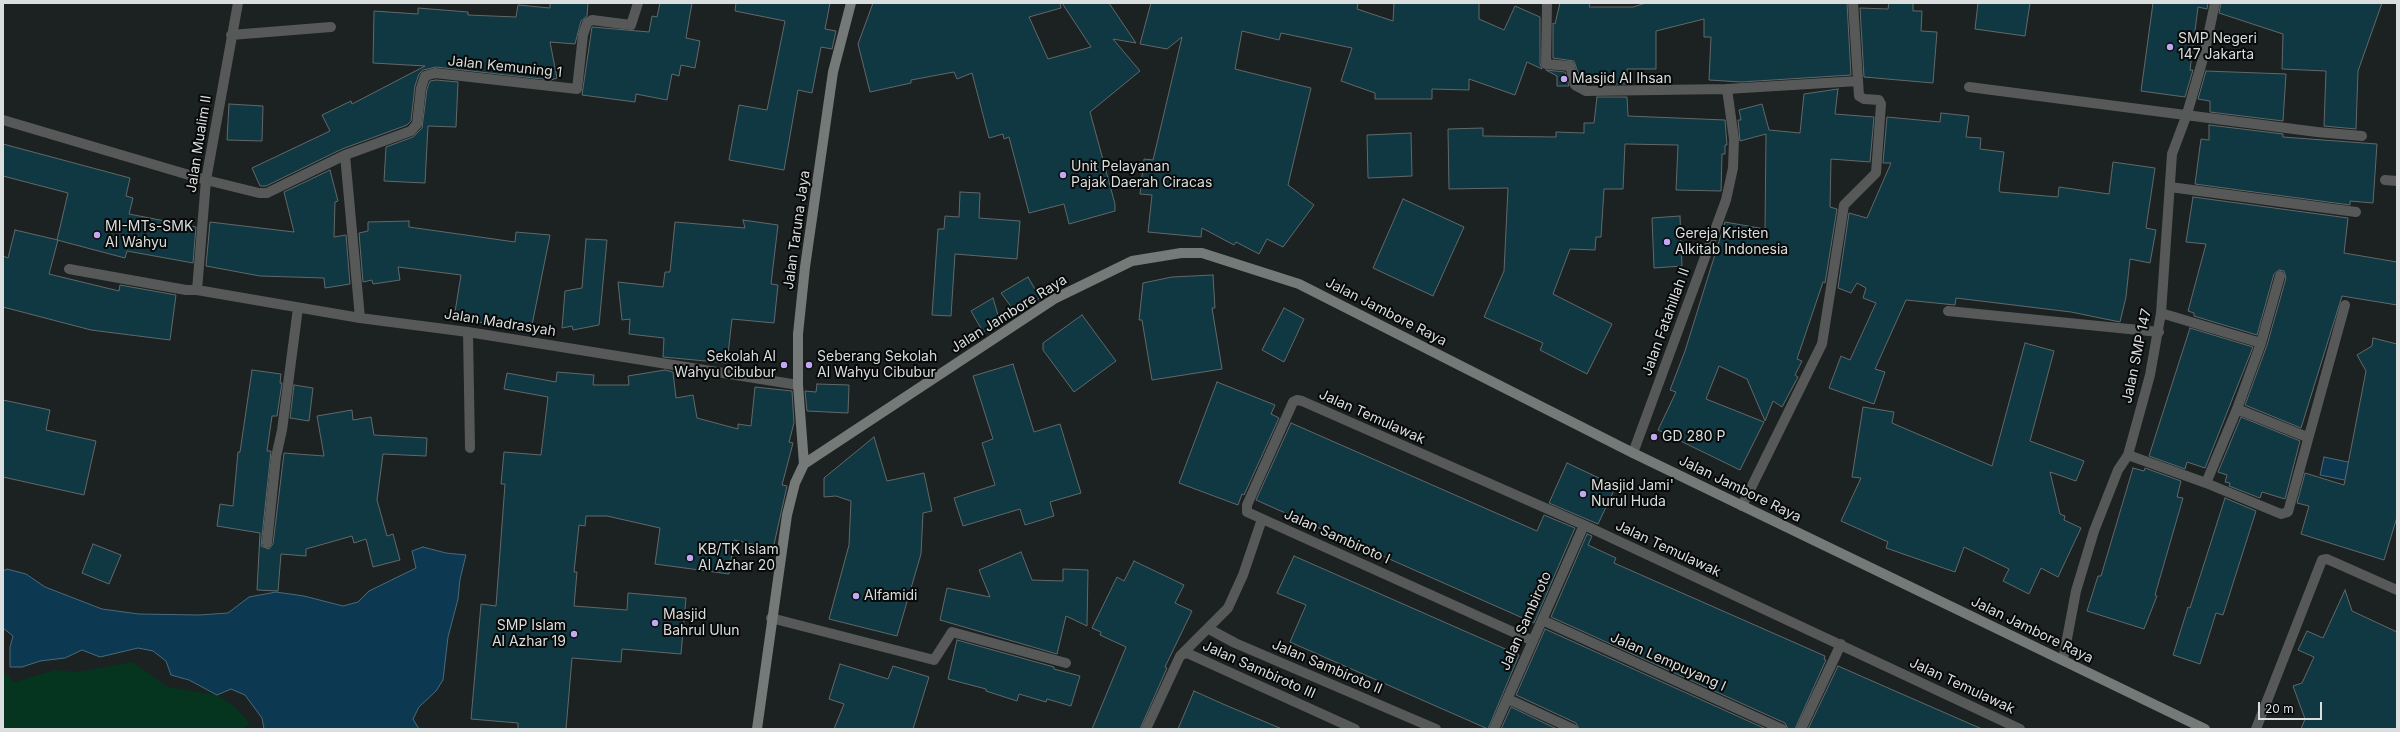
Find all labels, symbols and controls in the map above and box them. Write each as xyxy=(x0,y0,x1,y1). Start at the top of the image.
place label: SMP Negeri 147 Jakarta xyxy=(2178,31,2257,64)
marker: SMP Negeri 147 Jakarta xyxy=(2165,42,2175,52)
street label: Jalan Kemuning 1 xyxy=(447,53,563,81)
place label: Masjid Al Ihsan xyxy=(1572,71,1672,87)
marker: Masjid Al Ihsan xyxy=(1559,74,1569,84)
street label: Jalan Mualim II xyxy=(183,94,215,194)
place label: Unit Pelayanan Pajak Daerah Ciracas xyxy=(1071,159,1212,192)
street label: Jalan Taruna Jaya xyxy=(780,169,814,291)
marker: Unit Pelayanan Pajak Daerah Ciracas xyxy=(1058,170,1068,180)
place label: MI-MTs-SMK Al Wahyu xyxy=(105,219,193,252)
place label: Gereja Kristen Alkitab Indonesia xyxy=(1675,226,1788,258)
marker: MI-MTs-SMK Al Wahyu xyxy=(92,230,102,240)
marker: Gereja Kristen Alkitab Indonesia xyxy=(1662,237,1672,247)
street label: Jalan Fatahillah II xyxy=(1639,266,1693,378)
street label: Jalan Jambore Raya xyxy=(948,271,1070,357)
street label: Jalan Jambore Raya xyxy=(1323,274,1449,350)
street label: Jalan Madrasyah xyxy=(443,306,557,340)
street label: Jalan SMP 147 xyxy=(2119,307,2155,405)
place label: Sekolah Al Wahyu Cibubur xyxy=(674,349,776,382)
place label: Seberang Sekolah Al Wahyu Cibubur xyxy=(817,349,937,382)
marker: Sekolah Al Wahyu Cibubur xyxy=(779,360,789,370)
marker: Seberang Sekolah Al Wahyu Cibubur xyxy=(804,360,814,370)
street label: Jalan Temulawak xyxy=(1316,386,1428,448)
place label: GD 280 P xyxy=(1662,429,1725,445)
marker: GD 280 P xyxy=(1649,432,1659,442)
street label: Jalan Jambore Raya xyxy=(1676,452,1804,526)
place label: Masjid Jami' Nurul Huda xyxy=(1591,478,1674,510)
marker: Masjid Jami' Nurul Huda xyxy=(1578,489,1588,499)
street label: Jalan Sambiroto I xyxy=(1281,506,1393,568)
street label: Jalan Temulawak xyxy=(1613,517,1723,581)
place label: KB/TK Islam Al Azhar 20 xyxy=(698,542,779,574)
marker: KB/TK Islam Al Azhar 20 xyxy=(685,553,695,563)
street label: Jalan Sambiroto xyxy=(1497,569,1555,673)
place label: Alfamidi xyxy=(864,588,917,604)
marker: Alfamidi xyxy=(851,591,861,601)
street label: Jalan Jambore Raya xyxy=(1968,593,2096,667)
place label: Masjid Bahrul Ulun xyxy=(663,607,740,640)
place label: SMP Islam Al Azhar 19 xyxy=(492,618,566,650)
marker: Masjid Bahrul Ulun xyxy=(650,618,660,628)
marker: SMP Islam Al Azhar 19 xyxy=(569,629,579,639)
street label: Jalan Lempuyang I xyxy=(1608,629,1728,695)
street label: Jalan Sambiroto II xyxy=(1269,636,1385,698)
street label: Jalan Sambiroto III xyxy=(1200,638,1318,702)
street label: Jalan Temulawak xyxy=(1907,654,2017,718)
scale bar xyxy=(2260,694,2324,720)
text: 20 m xyxy=(2265,701,2294,716)

